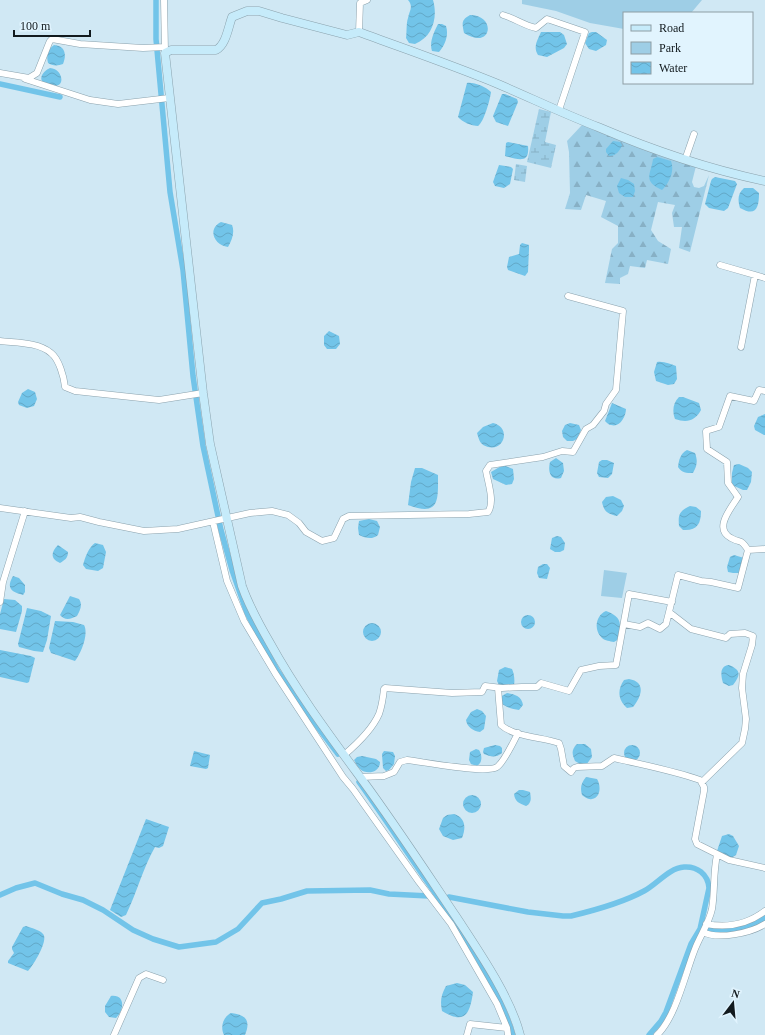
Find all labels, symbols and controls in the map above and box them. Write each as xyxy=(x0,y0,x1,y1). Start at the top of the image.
scale bar xyxy=(14,12,90,38)
legend xyxy=(623,12,753,84)
text: 100 m xyxy=(20,19,51,33)
text: Road xyxy=(659,21,684,35)
text: Park xyxy=(659,41,681,55)
text: Water xyxy=(659,61,687,75)
north arrow xyxy=(713,983,753,1023)
text: N xyxy=(730,987,741,1000)

